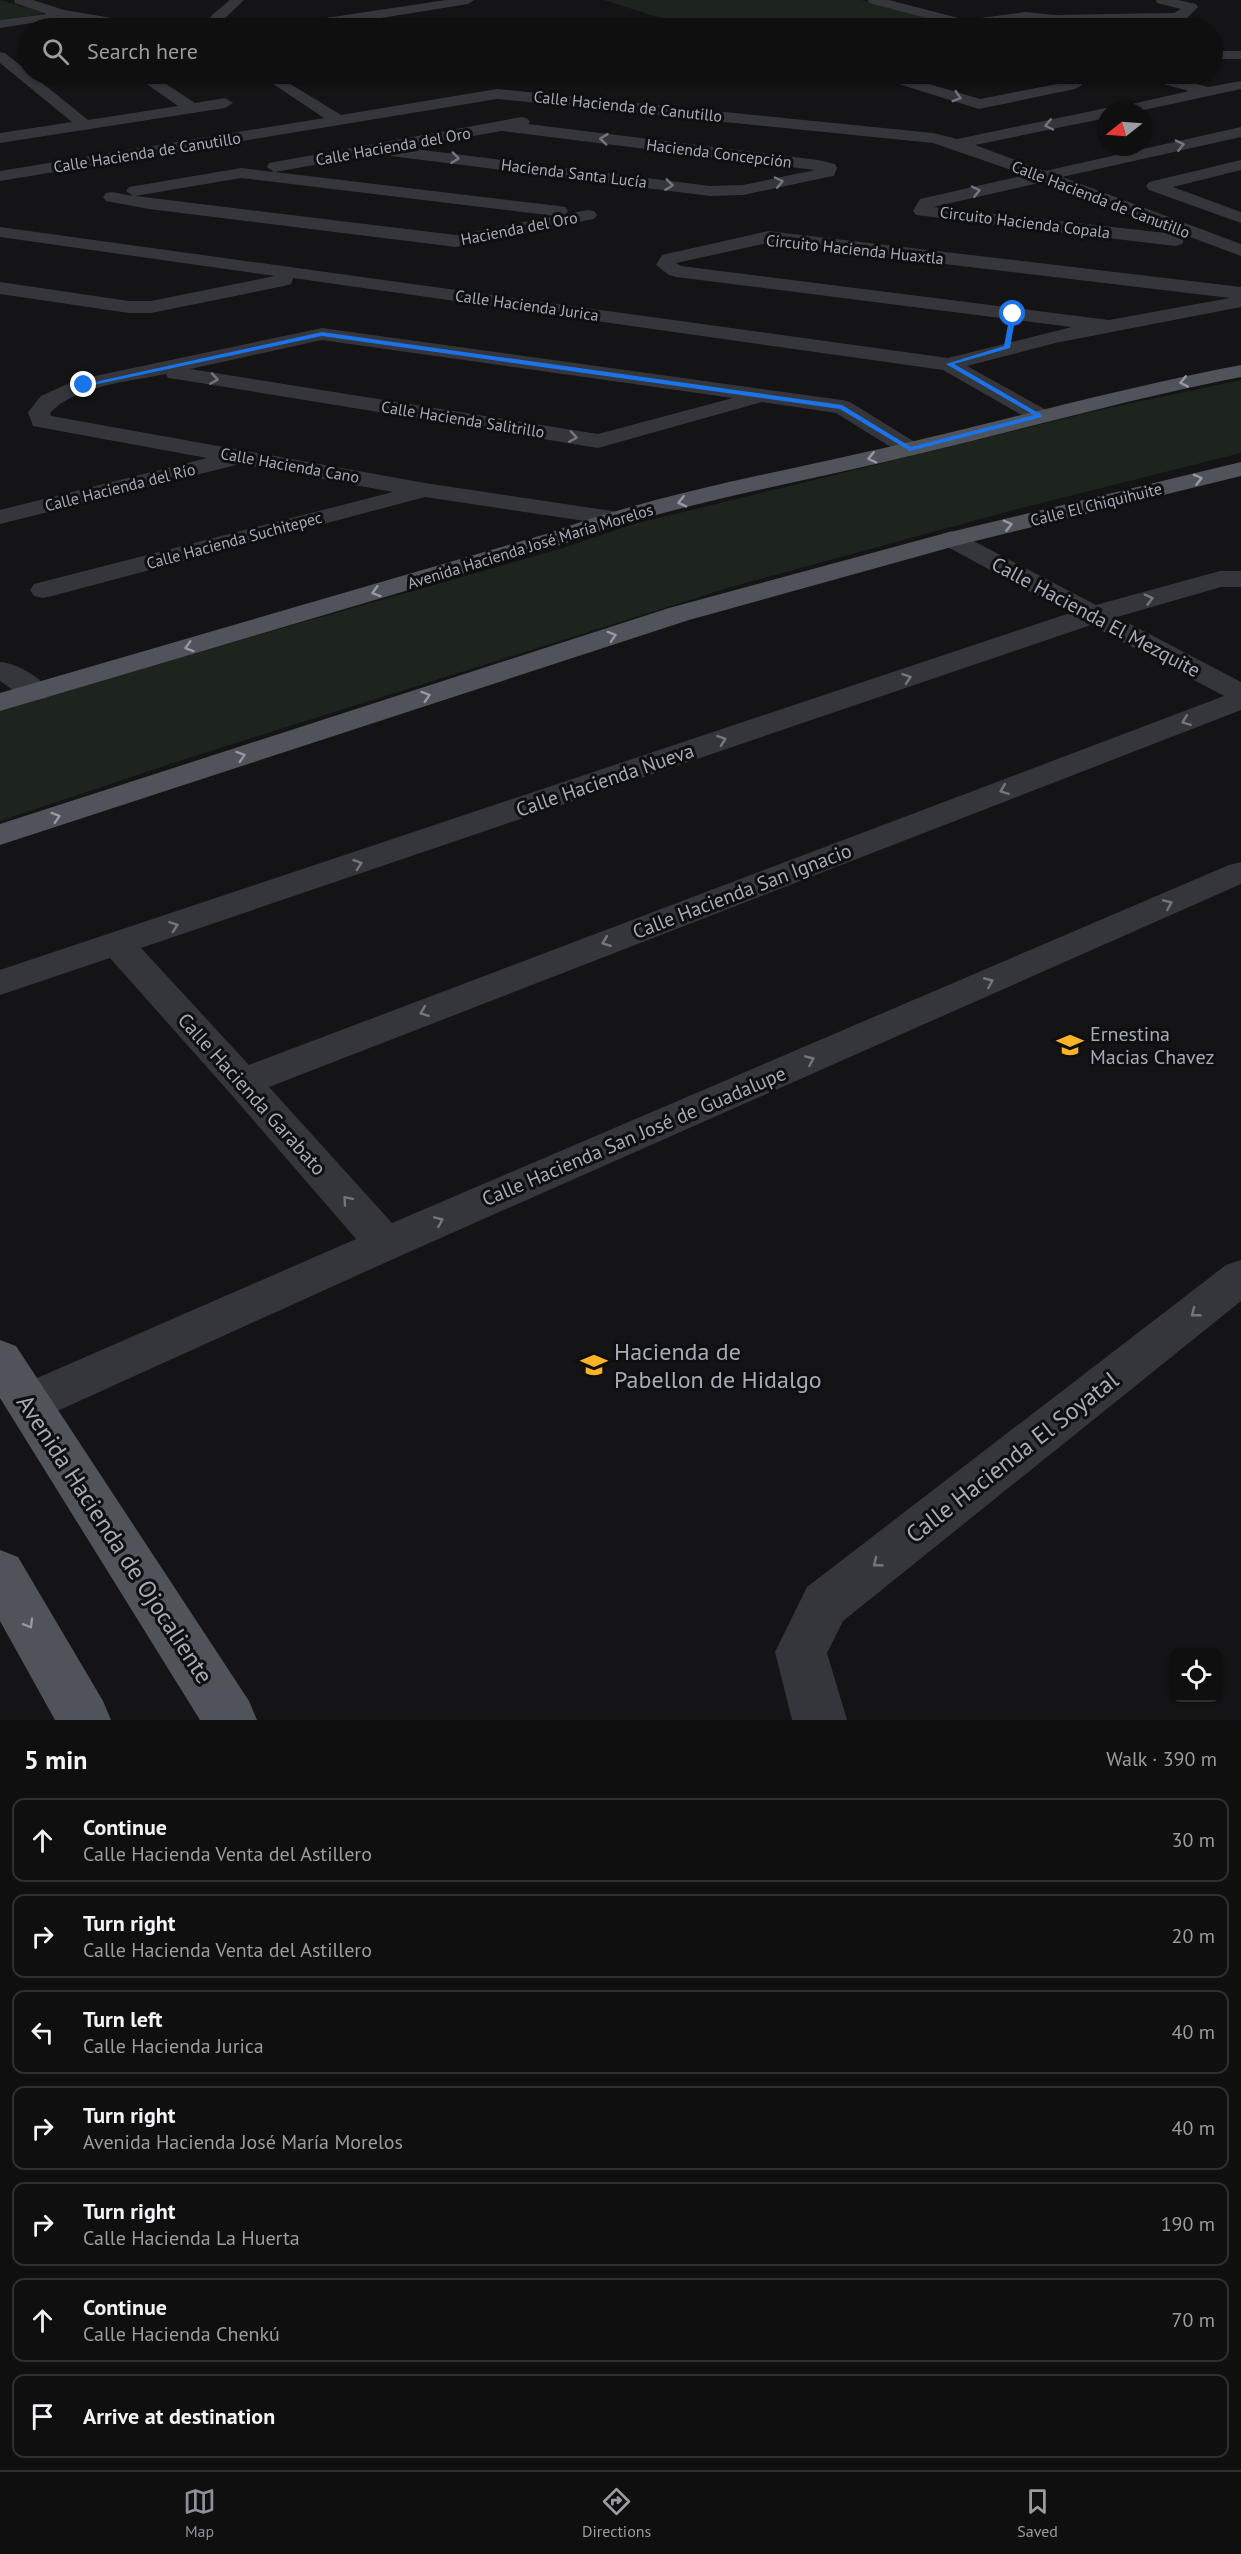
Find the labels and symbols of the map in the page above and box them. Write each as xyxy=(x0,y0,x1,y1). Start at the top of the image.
street label: Calle Hacienda de Canutillo xyxy=(533,86,723,126)
one-way arrow xyxy=(951,90,962,103)
north arrow xyxy=(1097,102,1151,156)
one-way arrow xyxy=(1044,118,1054,131)
street label: Calle Hacienda del Oro xyxy=(314,123,472,169)
street label: Calle Hacienda de Canutillo xyxy=(52,127,242,177)
one-way arrow xyxy=(600,133,609,145)
street label: Hacienda Concepción xyxy=(645,134,793,172)
one-way arrow xyxy=(1175,140,1185,153)
one-way arrow xyxy=(450,151,459,164)
street label: Hacienda Santa Lucía xyxy=(500,154,648,192)
street label: Calle Hacienda de Canutillo xyxy=(1009,156,1193,242)
one-way arrow xyxy=(774,176,784,189)
one-way arrow xyxy=(664,179,674,191)
one-way arrow xyxy=(970,186,980,199)
street label: Circuito Hacienda Copala xyxy=(939,202,1111,242)
street label: Hacienda del Oro xyxy=(459,207,579,249)
street label: Circuito Hacienda Huaxtla xyxy=(765,230,945,268)
street label: Calle Hacienda Jurica xyxy=(454,285,600,325)
route start xyxy=(999,300,1025,326)
route end xyxy=(70,371,96,397)
one-way arrow xyxy=(210,372,219,384)
one-way arrow xyxy=(1179,375,1189,388)
street label: Calle Hacienda Salitrillo xyxy=(380,396,546,442)
one-way arrow xyxy=(568,430,577,442)
street label: Calle Hacienda Cano xyxy=(219,443,361,487)
one-way arrow xyxy=(867,451,877,464)
street label: Calle Hacienda del Río xyxy=(43,459,197,515)
one-way arrow xyxy=(1192,474,1202,487)
street label: Calle El Chiquihuite xyxy=(1028,478,1164,530)
one-way arrow xyxy=(677,494,687,507)
street label: Avenida Hacienda José María Morelos xyxy=(405,499,656,593)
street label: Calle Hacienda Suchitepec xyxy=(144,507,324,573)
one-way arrow xyxy=(1003,520,1013,533)
street label: Calle Hacienda El Mezquite xyxy=(987,551,1205,683)
one-way arrow xyxy=(371,585,382,597)
one-way arrow xyxy=(1143,594,1153,606)
one-way arrow xyxy=(606,630,617,643)
one-way arrow xyxy=(184,640,195,652)
one-way arrow xyxy=(901,672,912,685)
one-way arrow xyxy=(420,691,431,703)
one-way arrow xyxy=(1182,713,1192,726)
one-way arrow xyxy=(716,735,727,748)
street label: Calle Hacienda Nueva xyxy=(513,737,697,823)
one-way arrow xyxy=(235,751,246,764)
one-way arrow xyxy=(999,783,1010,795)
one-way arrow xyxy=(50,812,61,824)
street label: Calle Hacienda San Ignacio xyxy=(629,837,855,945)
one-way arrow xyxy=(352,858,363,871)
one-way arrow xyxy=(1162,899,1173,911)
one-way arrow xyxy=(168,921,179,934)
one-way arrow xyxy=(602,935,612,948)
one-way arrow xyxy=(983,977,994,989)
one-way arrow xyxy=(419,1005,430,1017)
street label: Calle Hacienda Garabato xyxy=(172,1007,332,1181)
place label: Ernestina Macias Chavez xyxy=(1090,1021,1214,1070)
school or university icon: Ernestina Macias Chavez xyxy=(1055,1030,1085,1060)
one-way arrow xyxy=(804,1055,815,1067)
street label: Calle Hacienda San José de Guadalupe xyxy=(478,1060,790,1212)
one-way arrow xyxy=(343,1196,354,1207)
one-way arrow xyxy=(432,1216,443,1228)
one-way arrow xyxy=(1191,1306,1202,1317)
place label: Hacienda de Pabellon de Hidalgo xyxy=(614,1336,822,1395)
school or university icon: Hacienda de Pabellon de Hidalgo xyxy=(579,1350,609,1380)
street label: Calle Hacienda El Soyatal xyxy=(899,1364,1125,1550)
street label: Avenida Hacienda de Ojocaliente xyxy=(10,1389,220,1689)
one-way arrow xyxy=(872,1556,883,1567)
one-way arrow xyxy=(22,1618,33,1628)

